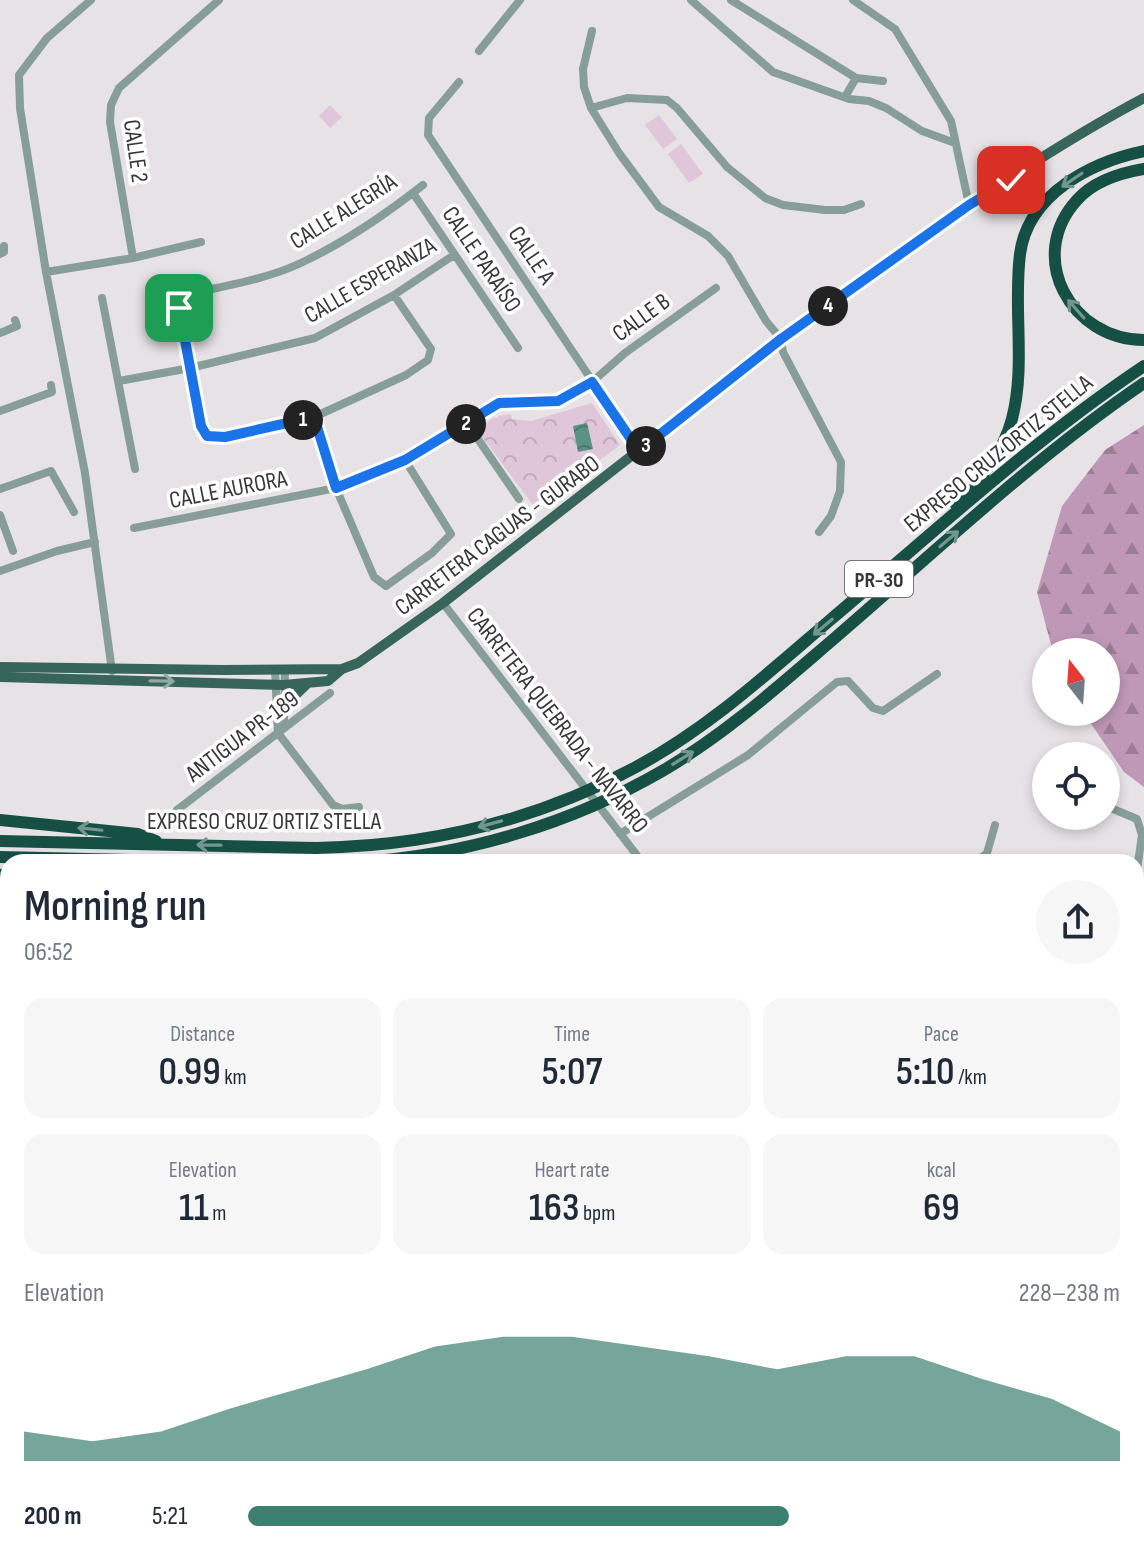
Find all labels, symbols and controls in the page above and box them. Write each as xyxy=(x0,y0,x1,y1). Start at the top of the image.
street label: CALLE 2 xyxy=(117,118,154,184)
pin xyxy=(977,146,1045,214)
icon: check xyxy=(989,158,1033,202)
street label: CALLE ALEGRÍA xyxy=(285,167,403,256)
one-way arrow xyxy=(1062,171,1084,188)
street label: CALLE PARAÍSO xyxy=(436,201,528,318)
street label: CALLE A xyxy=(502,221,562,290)
street label: CALLE ESPERANZA xyxy=(299,231,442,330)
pin xyxy=(145,274,213,342)
icon: arrive xyxy=(157,286,201,330)
pin: 4 xyxy=(808,286,848,326)
street label: CALLE B xyxy=(607,287,676,348)
text: 4 xyxy=(823,292,833,319)
one-way arrow xyxy=(1067,300,1085,320)
street label: EXPRESO CRUZ ORTIZ STELLA xyxy=(898,368,1099,538)
pin: 1 xyxy=(283,400,323,440)
pin: 2 xyxy=(446,404,486,444)
text: 1 xyxy=(299,406,307,433)
text: 2 xyxy=(461,410,471,437)
pin: 3 xyxy=(626,426,666,466)
text: 3 xyxy=(641,432,651,459)
street label: CARRETERA CAGUAS - GURABO xyxy=(389,449,605,622)
street label: CALLE AURORA xyxy=(167,464,290,515)
one-way arrow xyxy=(938,530,958,548)
road number: PR-30 xyxy=(845,561,913,597)
street label: CARRETERA QUEBRADA - NAVARRO xyxy=(461,602,655,839)
one-way arrow xyxy=(813,618,833,636)
north arrow xyxy=(1032,638,1120,726)
map controls xyxy=(1032,638,1120,830)
one-way arrow xyxy=(148,673,175,688)
street label: ANTIGUA PR-189 xyxy=(179,685,304,789)
button: locate xyxy=(1032,742,1120,830)
one-way arrow xyxy=(672,749,694,766)
street label: EXPRESO CRUZ ORTIZ STELLA xyxy=(147,807,382,836)
one-way arrow xyxy=(478,817,504,832)
one-way arrow xyxy=(77,822,104,837)
one-way arrow xyxy=(196,838,223,853)
text: Morning run xyxy=(24,880,207,933)
button: share xyxy=(1036,880,1120,964)
text: 06:52 xyxy=(24,937,73,968)
text: Distance xyxy=(170,1021,235,1048)
text: Time xyxy=(554,1021,590,1048)
text: Pace xyxy=(924,1021,959,1048)
text: 0.99 xyxy=(159,1048,221,1096)
text: 5:07 xyxy=(542,1048,602,1096)
text: 5:10 xyxy=(896,1048,955,1096)
text: km xyxy=(221,1064,247,1091)
text: /km xyxy=(955,1064,987,1091)
text: Elevation xyxy=(169,1157,237,1184)
text: Heart rate xyxy=(534,1157,610,1184)
text: kcal xyxy=(927,1157,956,1184)
text: 11 xyxy=(179,1184,209,1232)
text: 163 xyxy=(529,1184,579,1232)
text: 69 xyxy=(923,1184,960,1232)
text: m xyxy=(209,1200,226,1227)
text: bpm xyxy=(579,1200,615,1227)
text: Elevation xyxy=(24,1278,104,1309)
text: 228–238 m xyxy=(1019,1278,1120,1309)
text: 200 m xyxy=(24,1501,81,1532)
text: 5:21 xyxy=(152,1501,187,1532)

